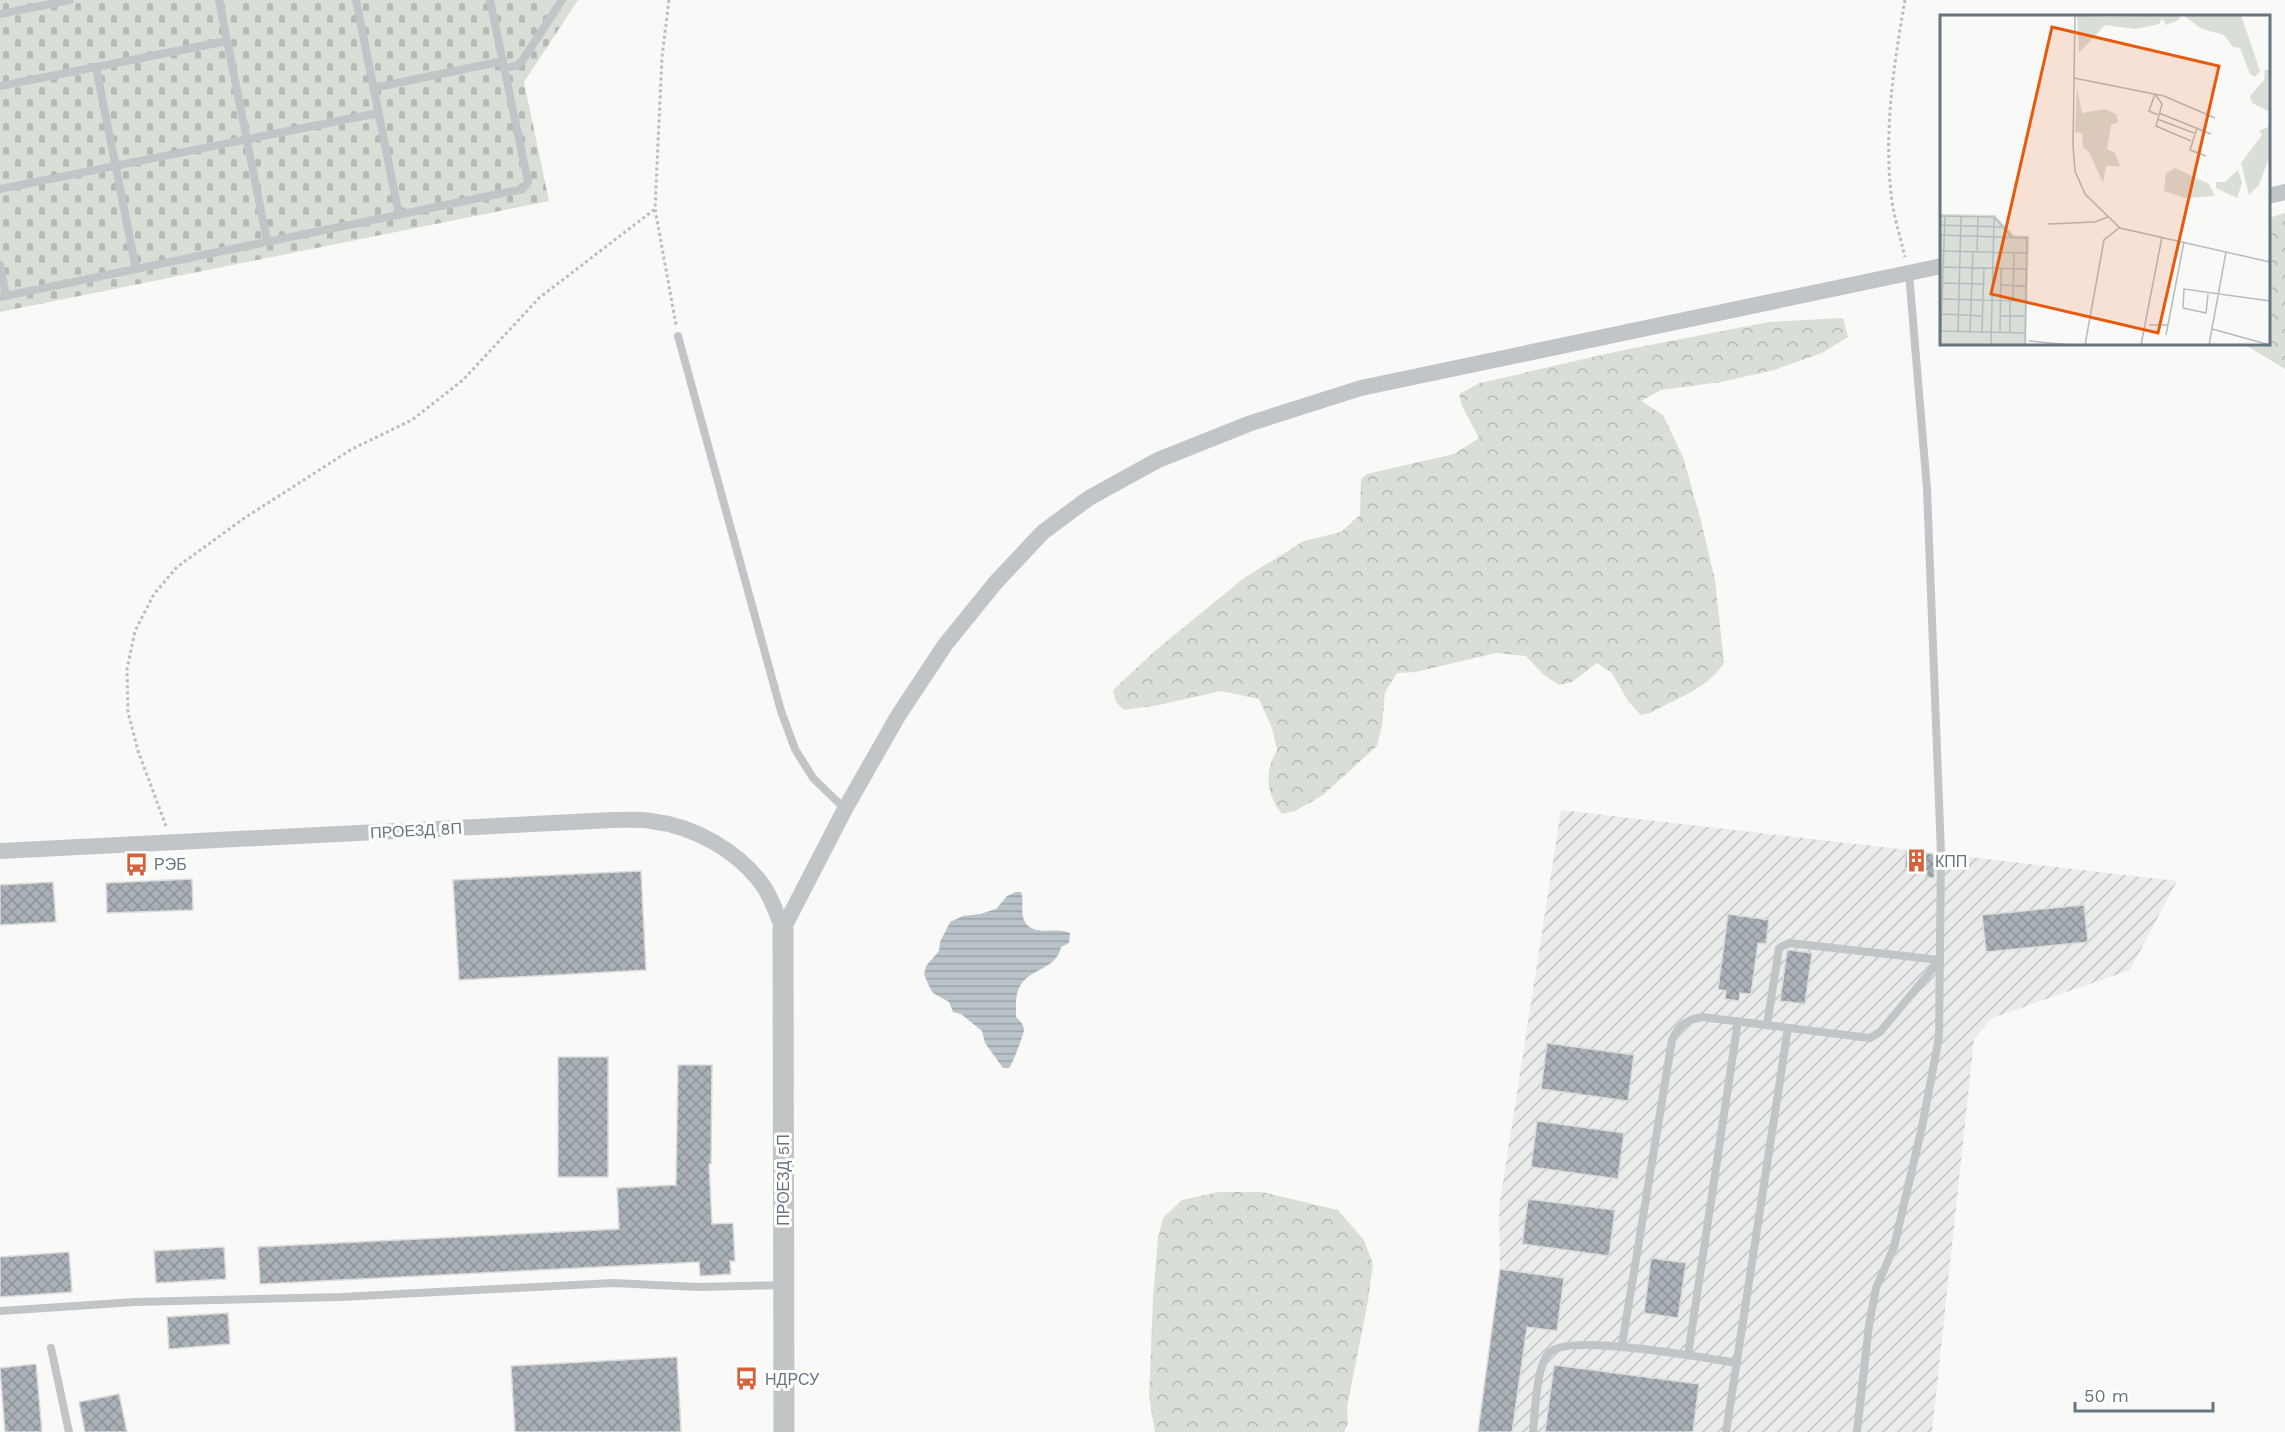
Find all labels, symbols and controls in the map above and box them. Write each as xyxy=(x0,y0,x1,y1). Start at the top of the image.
inset map xyxy=(1940,15,2270,345)
street label: ПРОЕЗД 8П xyxy=(370,819,462,842)
building icon: КПП xyxy=(1904,848,1930,874)
bus stop icon: РЭБ xyxy=(123,851,149,877)
place label: КПП xyxy=(1935,852,1967,871)
place label: РЭБ xyxy=(154,855,187,874)
street label: ПРОЕЗД 5П xyxy=(774,1134,793,1226)
bus stop icon: НДРСУ xyxy=(734,1366,760,1392)
place label: НДРСУ xyxy=(765,1370,820,1389)
scale bar xyxy=(2075,1375,2213,1413)
text: 50 m xyxy=(2084,1385,2129,1406)

